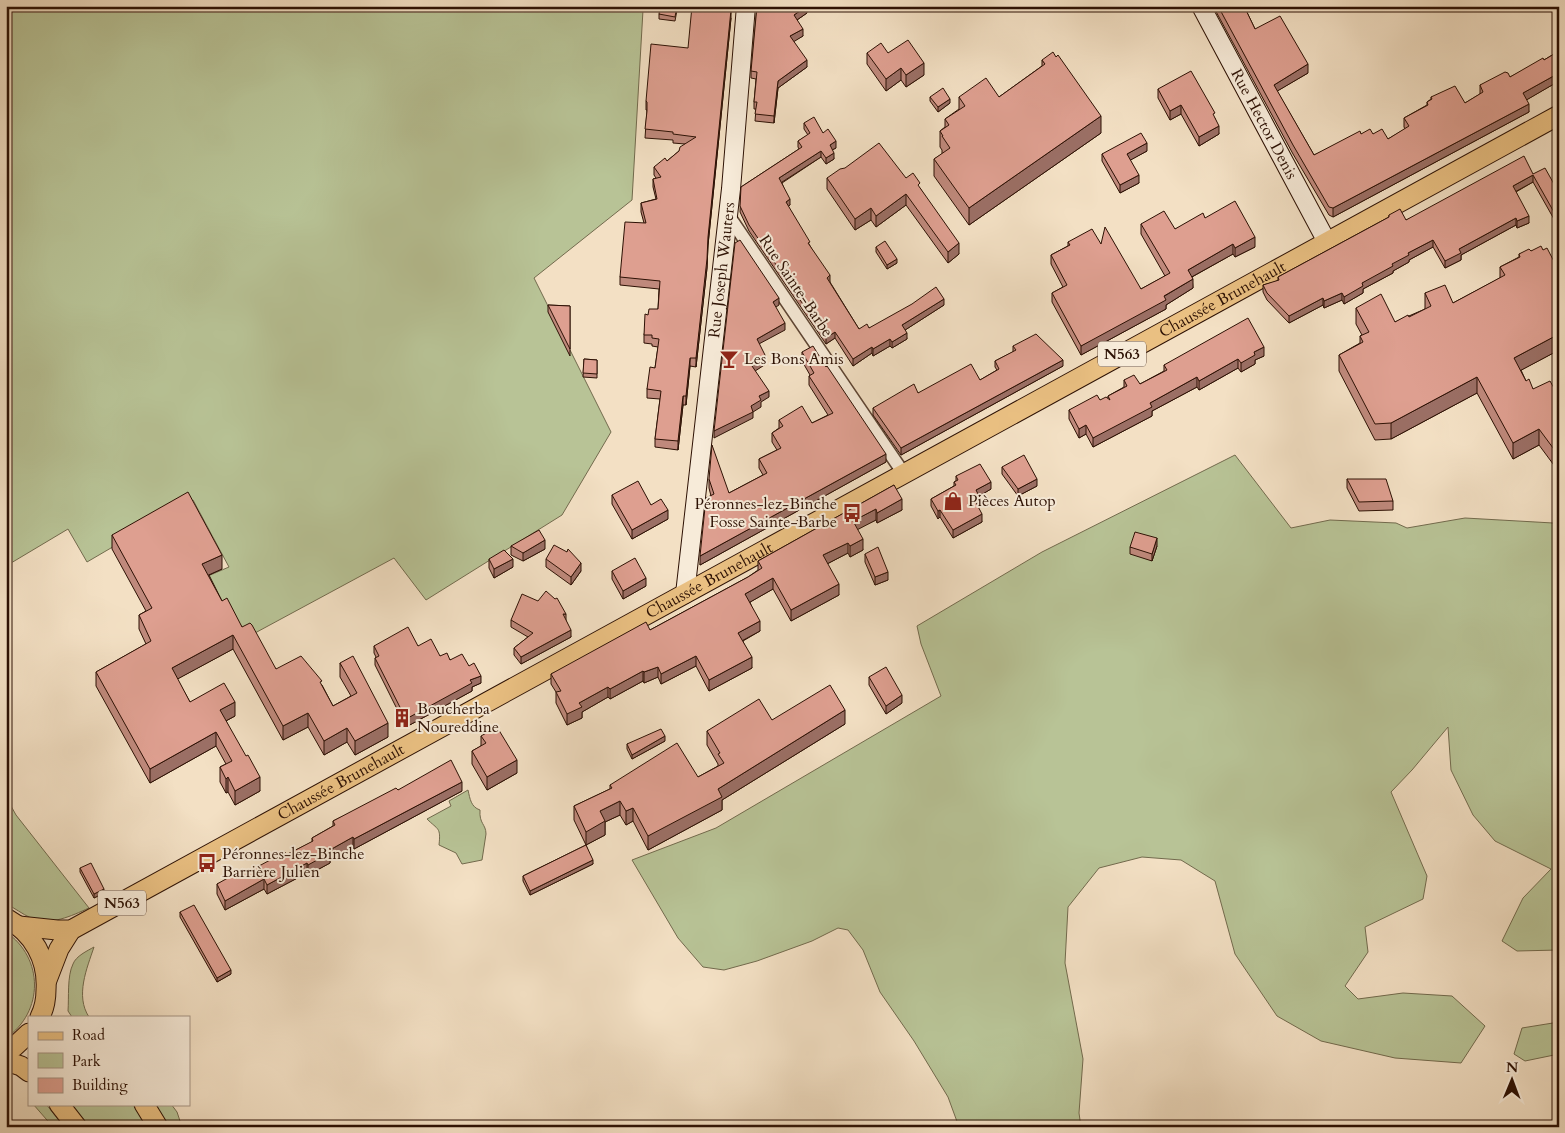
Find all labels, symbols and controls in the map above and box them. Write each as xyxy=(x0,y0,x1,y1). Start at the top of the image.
street label: Rue Hector Denis xyxy=(1226,65,1303,183)
street label: Rue Joseph Wauters xyxy=(703,201,740,339)
street label: Rue Sainte-Barbe xyxy=(754,231,838,341)
street label: Chaussée Brunehault xyxy=(1155,256,1290,343)
road number: N563 xyxy=(1098,342,1146,366)
bar icon: Les Bons Amis xyxy=(718,348,740,370)
place label: Les Bons Amis xyxy=(744,348,844,370)
shop icon: Pièces Autop xyxy=(942,490,964,512)
place label: Pièces Autop xyxy=(968,490,1056,512)
place label: Péronnes-lez-Binche Fosse Sainte-Barbe xyxy=(694,493,837,533)
bus stop icon: Péronnes-lez-Binche Fosse Sainte-Barbe xyxy=(841,502,863,524)
street label: Chaussée Brunehault xyxy=(642,537,777,624)
place label: Boucherba Noureddine xyxy=(417,698,499,738)
building icon: Boucherba Noureddine xyxy=(391,707,413,729)
street label: Chaussée Brunehault xyxy=(274,738,408,826)
place label: Péronnes-lez-Binche Barrière Julien xyxy=(222,843,365,883)
bus stop icon: Péronnes-lez-Binche Barrière Julien xyxy=(196,852,218,874)
road number: N563 xyxy=(98,890,146,916)
legend xyxy=(28,1016,190,1106)
text: Road xyxy=(72,1025,105,1045)
text: Park xyxy=(72,1051,101,1071)
north arrow xyxy=(1488,1056,1538,1106)
text: N xyxy=(1506,1058,1518,1077)
text: Building xyxy=(72,1075,128,1095)

